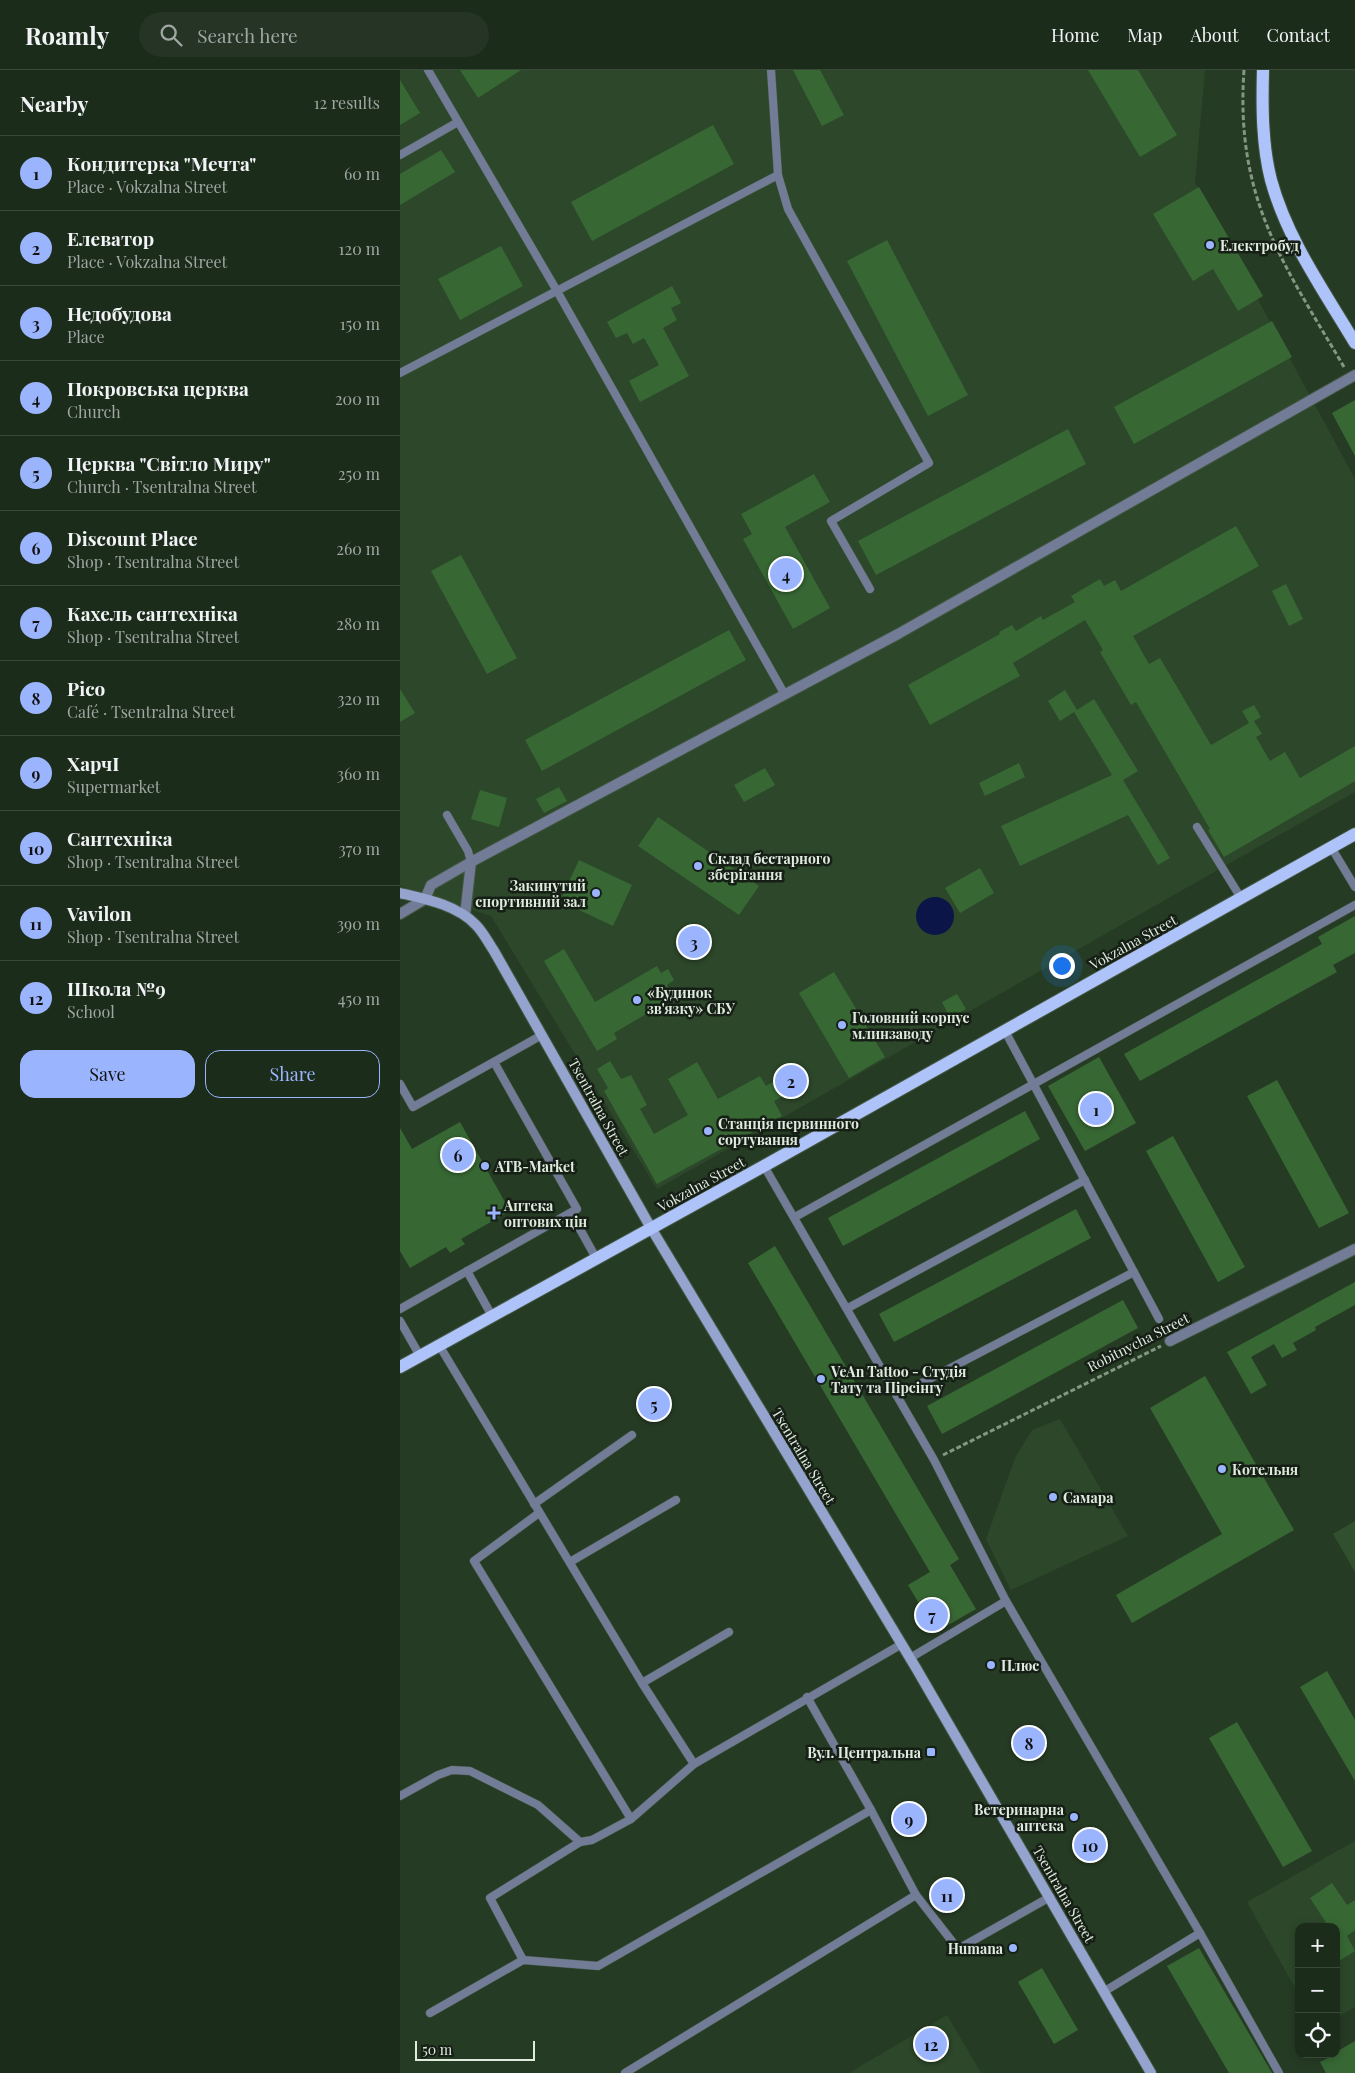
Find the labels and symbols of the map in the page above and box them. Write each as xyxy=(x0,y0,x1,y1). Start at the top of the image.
place label: Електробуд xyxy=(1220,236,1299,255)
marker: Електробуд xyxy=(1204,239,1216,251)
pin: 4 xyxy=(770,555,802,593)
place label: Склад бестарного зберігання xyxy=(708,849,830,884)
marker: Склад бестарного зберігання xyxy=(692,860,704,872)
place label: Закинутий спортивний зал xyxy=(475,876,586,911)
marker: Закинутий спортивний зал xyxy=(590,887,602,899)
street label: Vokzalna Street xyxy=(1085,910,1181,974)
pin: 3 xyxy=(678,923,710,961)
your location xyxy=(1049,953,1075,979)
place label: «Будинок зв'язку» СБУ xyxy=(647,983,735,1018)
marker: «Будинок зв'язку» СБУ xyxy=(631,994,643,1006)
place label: Головний корпус млинзаводу xyxy=(852,1008,969,1043)
marker: Головний корпус млинзаводу xyxy=(836,1019,848,1031)
street label: Tsentralna Street xyxy=(564,1055,634,1160)
pin: 2 xyxy=(775,1062,807,1100)
pin: 1 xyxy=(1080,1090,1112,1128)
place label: Станція первинного сортування xyxy=(718,1114,859,1149)
marker: Станція первинного сортування xyxy=(702,1125,714,1137)
pin: 6 xyxy=(442,1136,474,1174)
street label: Vokzalna Street xyxy=(653,1152,749,1216)
place label: ATB-Market xyxy=(494,1157,575,1176)
marker: ATB-Market xyxy=(479,1160,491,1172)
place label: Аптека оптових цін xyxy=(503,1196,587,1231)
marker: Аптека оптових цін xyxy=(488,1207,500,1219)
street label: Robitnycha Street xyxy=(1084,1308,1193,1376)
place label: VeAn Tattoo - Студія Тату та Пірсінгу xyxy=(830,1362,966,1397)
marker: VeAn Tattoo - Студія Тату та Пірсінгу xyxy=(815,1373,827,1385)
pin: 5 xyxy=(638,1385,670,1423)
street label: Tsentralna Street xyxy=(768,1405,841,1508)
place label: Котельня xyxy=(1232,1460,1298,1479)
marker: Котельня xyxy=(1216,1463,1228,1475)
place label: Самара xyxy=(1063,1488,1114,1507)
marker: Самара xyxy=(1047,1491,1059,1503)
pin: 7 xyxy=(916,1596,948,1634)
place label: Плюс xyxy=(1001,1656,1039,1675)
marker: Плюс xyxy=(985,1659,997,1671)
pin: 8 xyxy=(1013,1724,1045,1762)
place label: Вул. Центральна xyxy=(807,1743,922,1762)
marker: Вул. Центральна xyxy=(925,1746,937,1758)
pin: 9 xyxy=(893,1800,925,1838)
place label: Ветеринарна аптека xyxy=(974,1800,1065,1835)
marker: Ветеринарна аптека xyxy=(1068,1811,1080,1823)
pin: 10 xyxy=(1074,1826,1106,1864)
street label: Tsentralna Street xyxy=(1029,1842,1100,1947)
pin: 11 xyxy=(931,1876,963,1914)
place label: Humana xyxy=(948,1939,1004,1958)
marker: Humana xyxy=(1007,1942,1019,1954)
pin: 12 xyxy=(915,2025,947,2063)
scale bar xyxy=(415,2038,535,2061)

